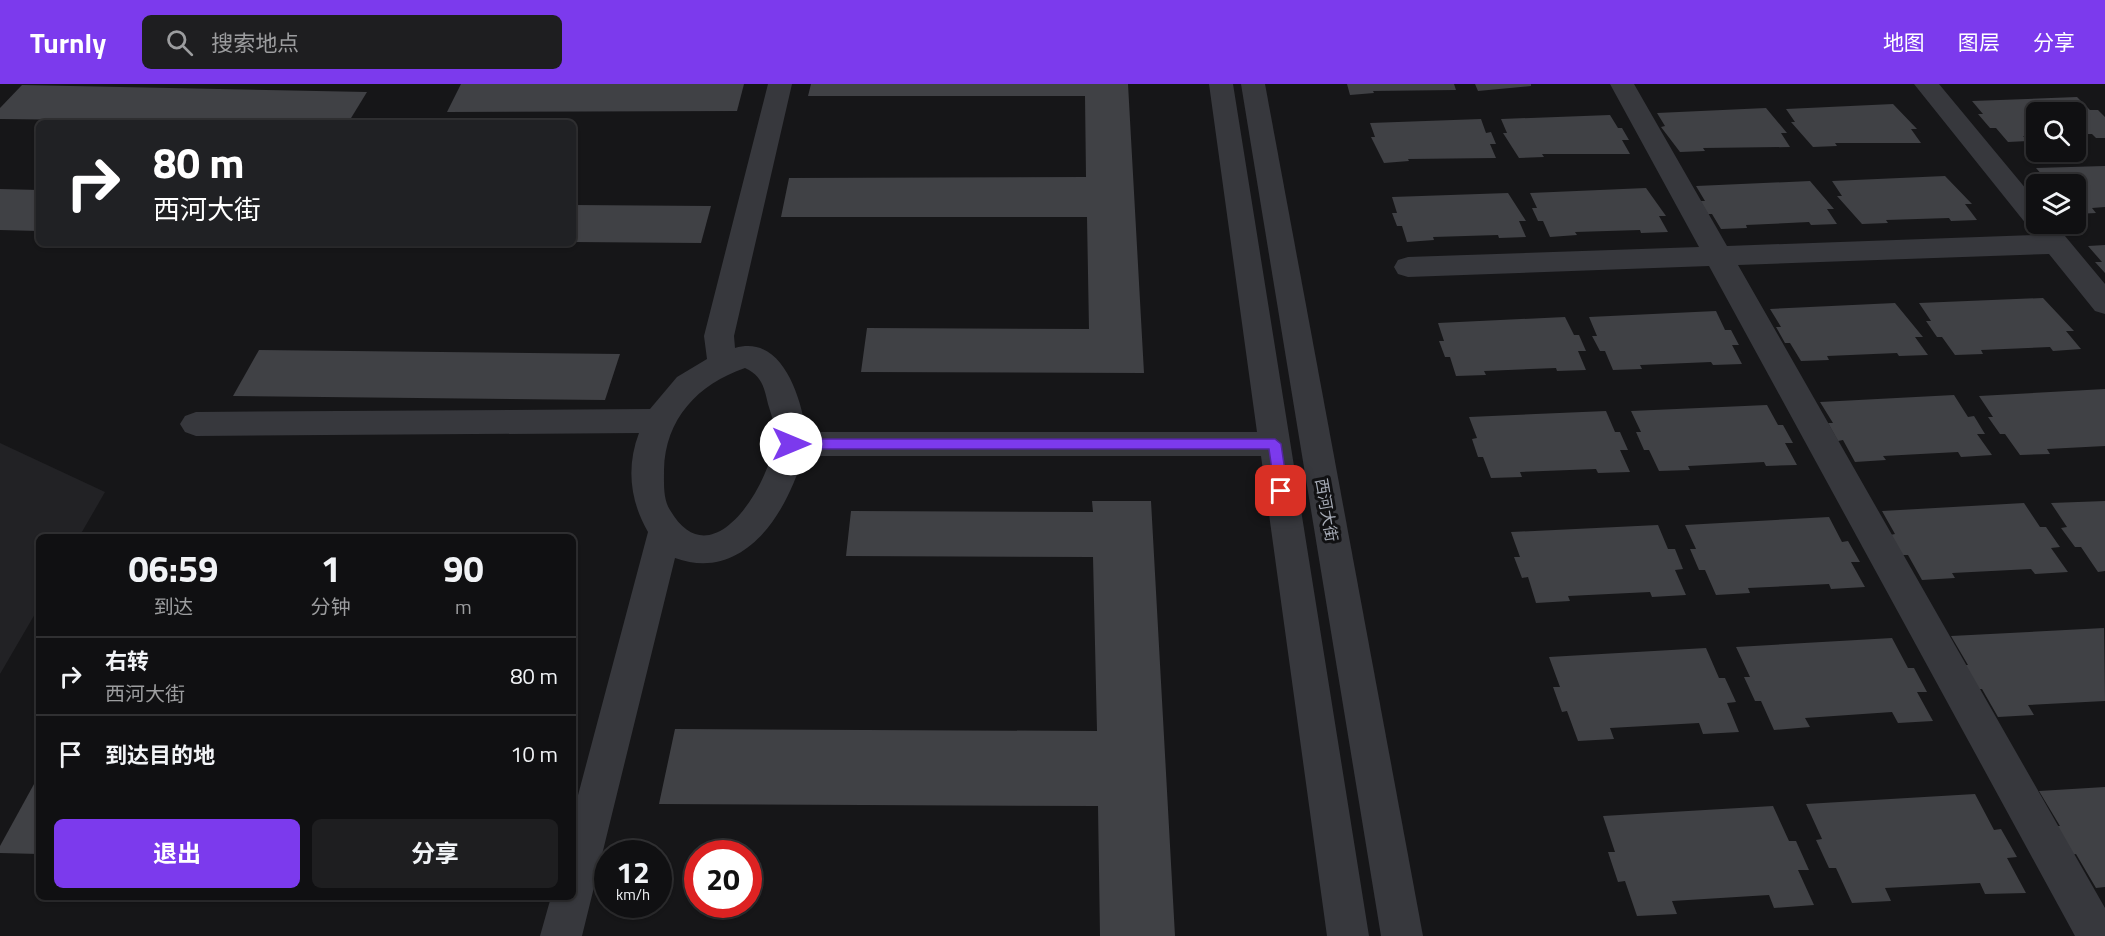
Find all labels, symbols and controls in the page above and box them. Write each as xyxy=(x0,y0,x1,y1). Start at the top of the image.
search box xyxy=(142,15,562,69)
text: Turnly xyxy=(30,21,106,64)
icon: search xyxy=(163,26,196,59)
text: 搜索地点 xyxy=(211,26,299,60)
text: 地图 xyxy=(1883,26,1925,58)
text: 图层 xyxy=(1958,26,2000,58)
text: 分享 xyxy=(2033,26,2075,58)
map controls xyxy=(2026,102,2086,234)
button: search xyxy=(2026,102,2086,162)
text: 80 m xyxy=(153,130,245,194)
icon: right xyxy=(54,144,132,222)
button: layers xyxy=(2026,174,2086,234)
text: 西河大街 xyxy=(153,188,261,229)
position arrow xyxy=(759,412,823,476)
pin xyxy=(1255,465,1306,516)
icon: arrive xyxy=(1264,474,1297,507)
street label: 西河大街 xyxy=(1310,476,1344,544)
text: 06:59 xyxy=(128,541,218,596)
text: 1 xyxy=(321,541,341,596)
text: 90 xyxy=(443,541,484,596)
text: 到达 xyxy=(153,591,193,622)
text: 分钟 xyxy=(311,591,351,622)
text: m xyxy=(455,591,472,622)
text: 右转 xyxy=(105,644,149,678)
text: 80 m xyxy=(510,659,558,693)
icon: right xyxy=(54,660,87,693)
text: 西河大街 xyxy=(105,678,185,709)
text: 10 m xyxy=(510,737,558,771)
icon: arrive xyxy=(54,738,87,771)
text: 到达目的地 xyxy=(105,738,215,772)
button: 退出 xyxy=(54,819,300,888)
button: 分享 xyxy=(312,819,558,888)
speed limit sign: 20 xyxy=(684,840,762,918)
text: 12 xyxy=(616,849,650,895)
text: km/h xyxy=(616,883,650,906)

